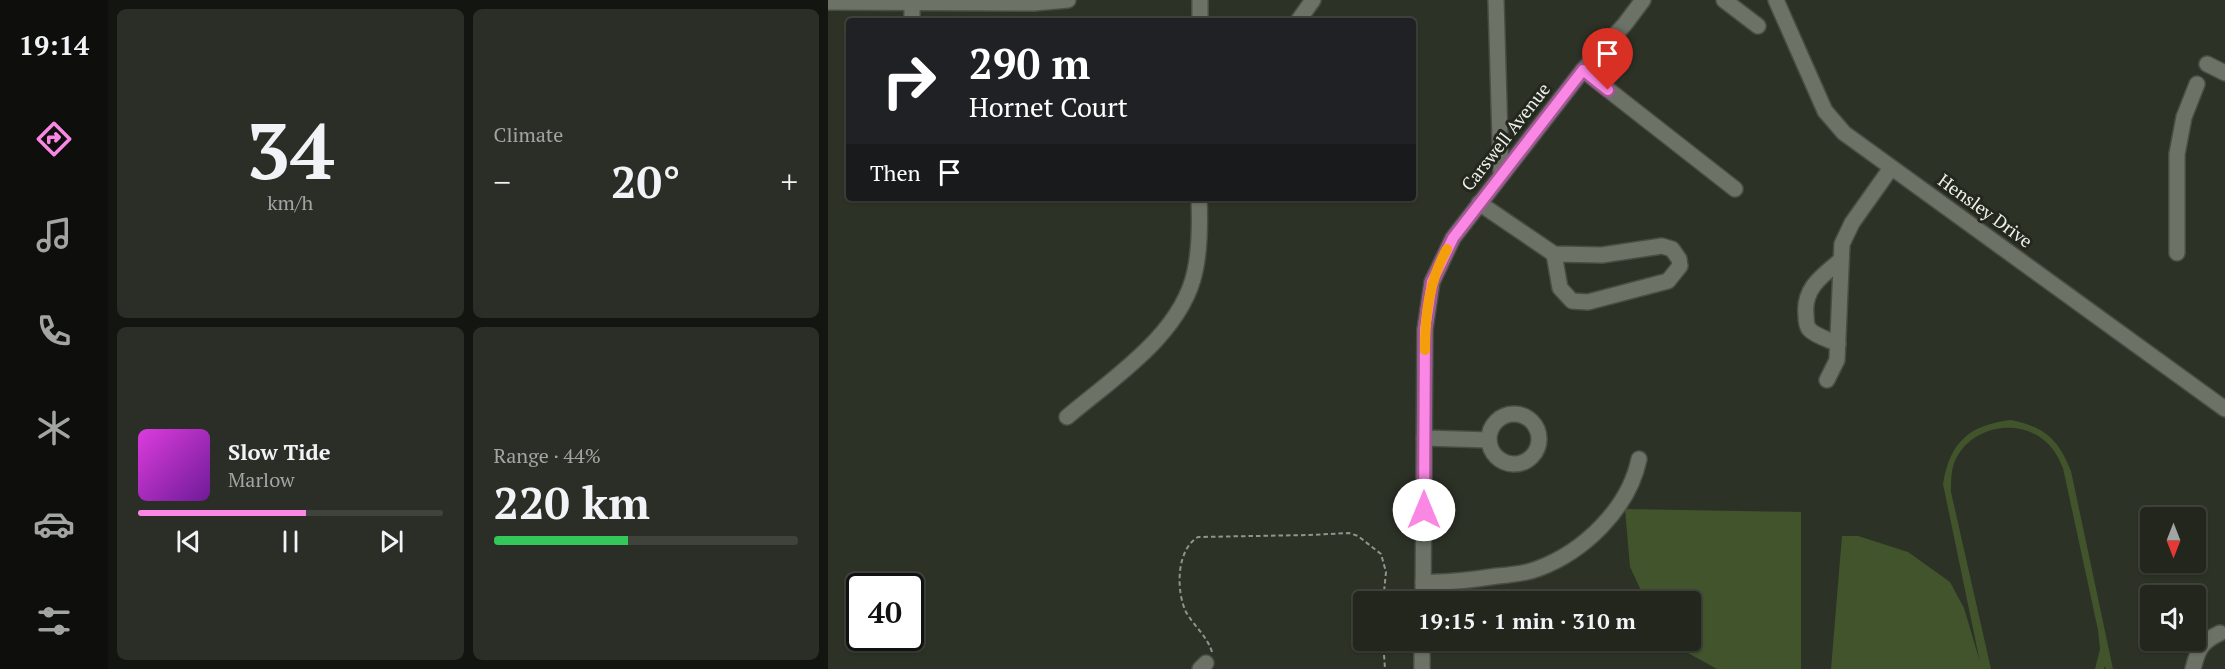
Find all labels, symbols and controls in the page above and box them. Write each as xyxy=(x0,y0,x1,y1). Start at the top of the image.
text: 19:14 xyxy=(19,27,89,63)
pin xyxy=(1582,28,1633,90)
text: 290 m xyxy=(969,35,1090,91)
icon: arrive xyxy=(1591,37,1624,70)
icon: right xyxy=(870,42,948,120)
street label: Carswell Avenue xyxy=(1455,77,1555,195)
text: Hornet Court xyxy=(969,89,1128,125)
text: 34 xyxy=(246,98,334,201)
icon: directions xyxy=(33,118,75,160)
text: Climate xyxy=(494,121,563,148)
text: 20° xyxy=(611,151,680,211)
icon: arrive xyxy=(933,156,966,189)
text: Then xyxy=(870,158,921,187)
text: − xyxy=(494,160,511,203)
text: + xyxy=(780,160,798,203)
street label: Hensley Drive xyxy=(1934,168,2038,253)
text: km/h xyxy=(267,189,313,216)
icon: music xyxy=(33,214,75,256)
icon: phone xyxy=(33,310,75,352)
icon: climate xyxy=(33,407,75,449)
text: Slow Tide xyxy=(228,437,331,466)
text: Range · 44% xyxy=(494,442,601,469)
text: Marlow xyxy=(228,466,295,493)
text: 220 km xyxy=(494,472,650,532)
position arrow xyxy=(1392,478,1456,542)
icon: car xyxy=(33,503,75,545)
north arrow xyxy=(2140,507,2206,573)
map controls xyxy=(2140,507,2206,651)
icon: previous xyxy=(172,525,205,558)
icon: pause xyxy=(274,525,307,558)
icon: next xyxy=(375,525,408,558)
speed limit sign: 40 xyxy=(846,573,924,651)
button: sound xyxy=(2140,585,2206,651)
icon: filters xyxy=(33,600,75,642)
text: 19:15 · 1 min · 310 m xyxy=(1418,606,1636,635)

